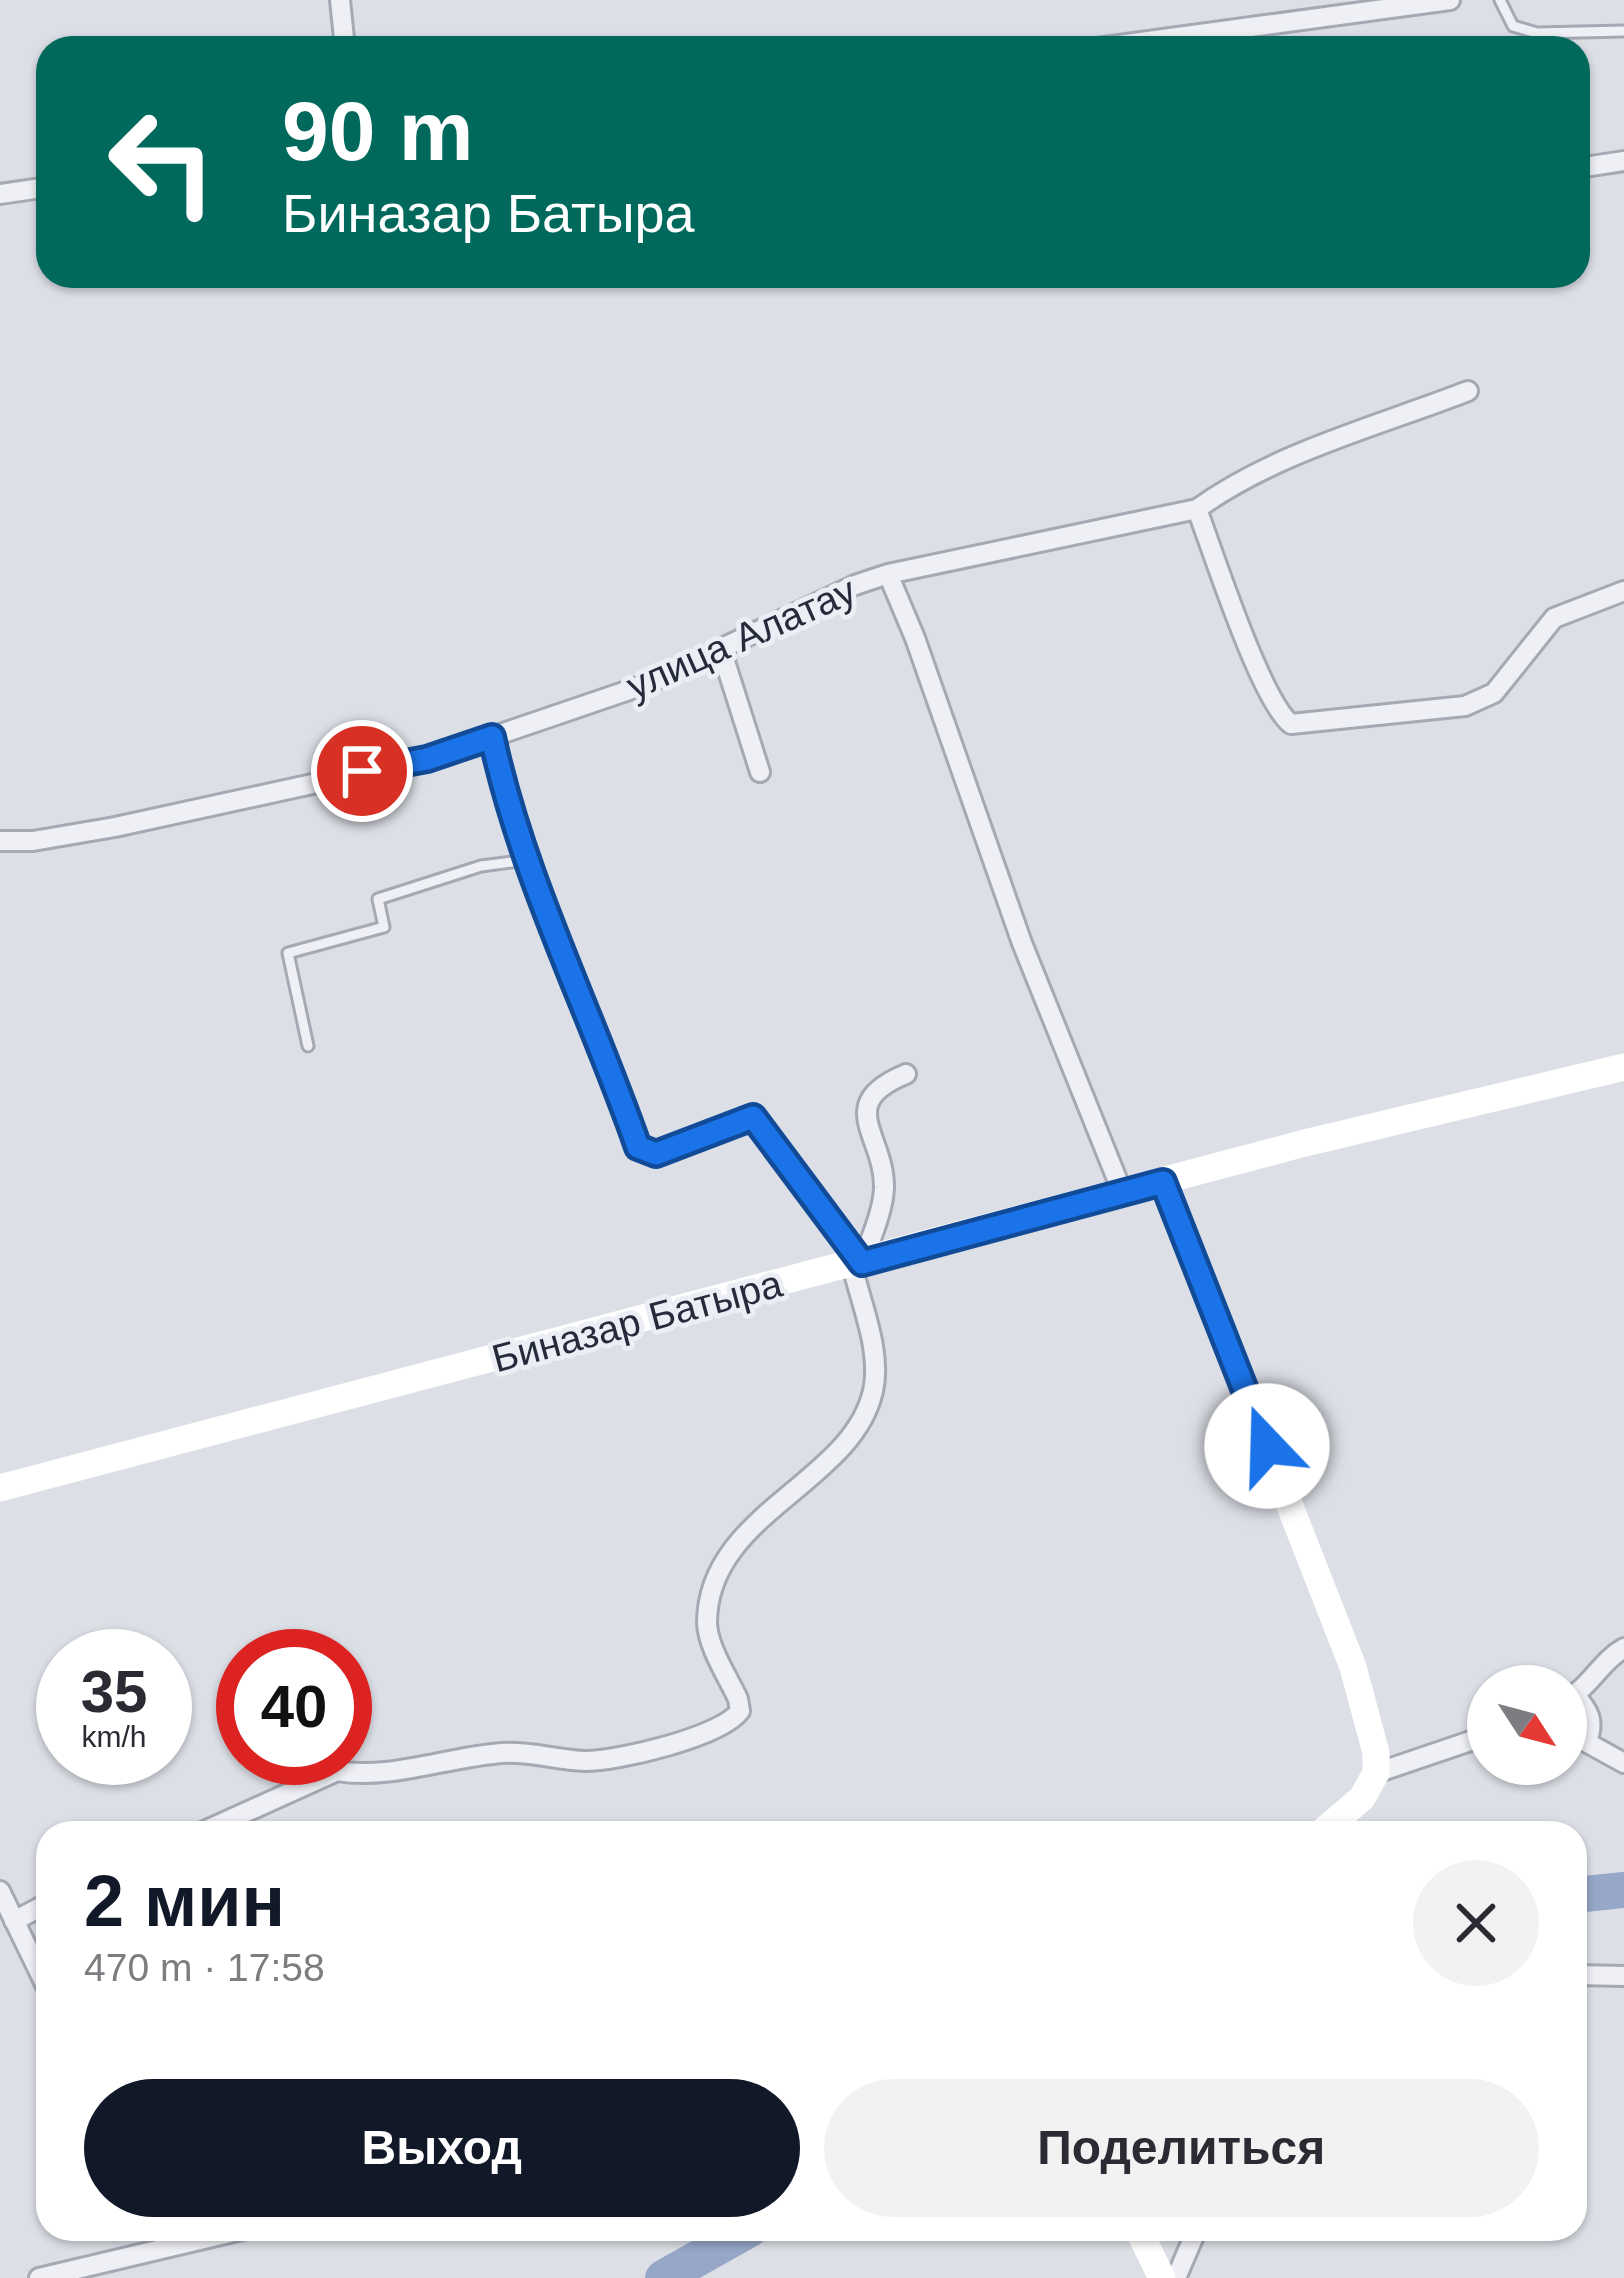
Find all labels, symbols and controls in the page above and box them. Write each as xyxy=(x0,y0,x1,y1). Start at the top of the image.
icon: left xyxy=(84,84,240,240)
text: 90 m xyxy=(282,84,473,178)
text: Биназар Батыра xyxy=(282,183,695,243)
street label: улица Алатау xyxy=(620,568,862,708)
pin xyxy=(311,720,413,822)
icon: arrive xyxy=(329,738,395,804)
street label: Биназар Батыра xyxy=(488,1262,787,1380)
position arrow xyxy=(1204,1383,1330,1509)
speed limit sign: 40 xyxy=(216,1629,372,1785)
text: 35 xyxy=(81,1658,147,1725)
north arrow xyxy=(1467,1665,1587,1785)
map controls xyxy=(1467,1665,1587,1785)
text: km/h xyxy=(81,1720,147,1753)
button: close xyxy=(1413,1860,1539,1986)
text: 2 мин xyxy=(84,1861,285,1941)
text: 470 m · 17:58 xyxy=(84,1946,325,1989)
button: Выход xyxy=(84,2079,800,2217)
button: Поделиться xyxy=(824,2079,1539,2217)

